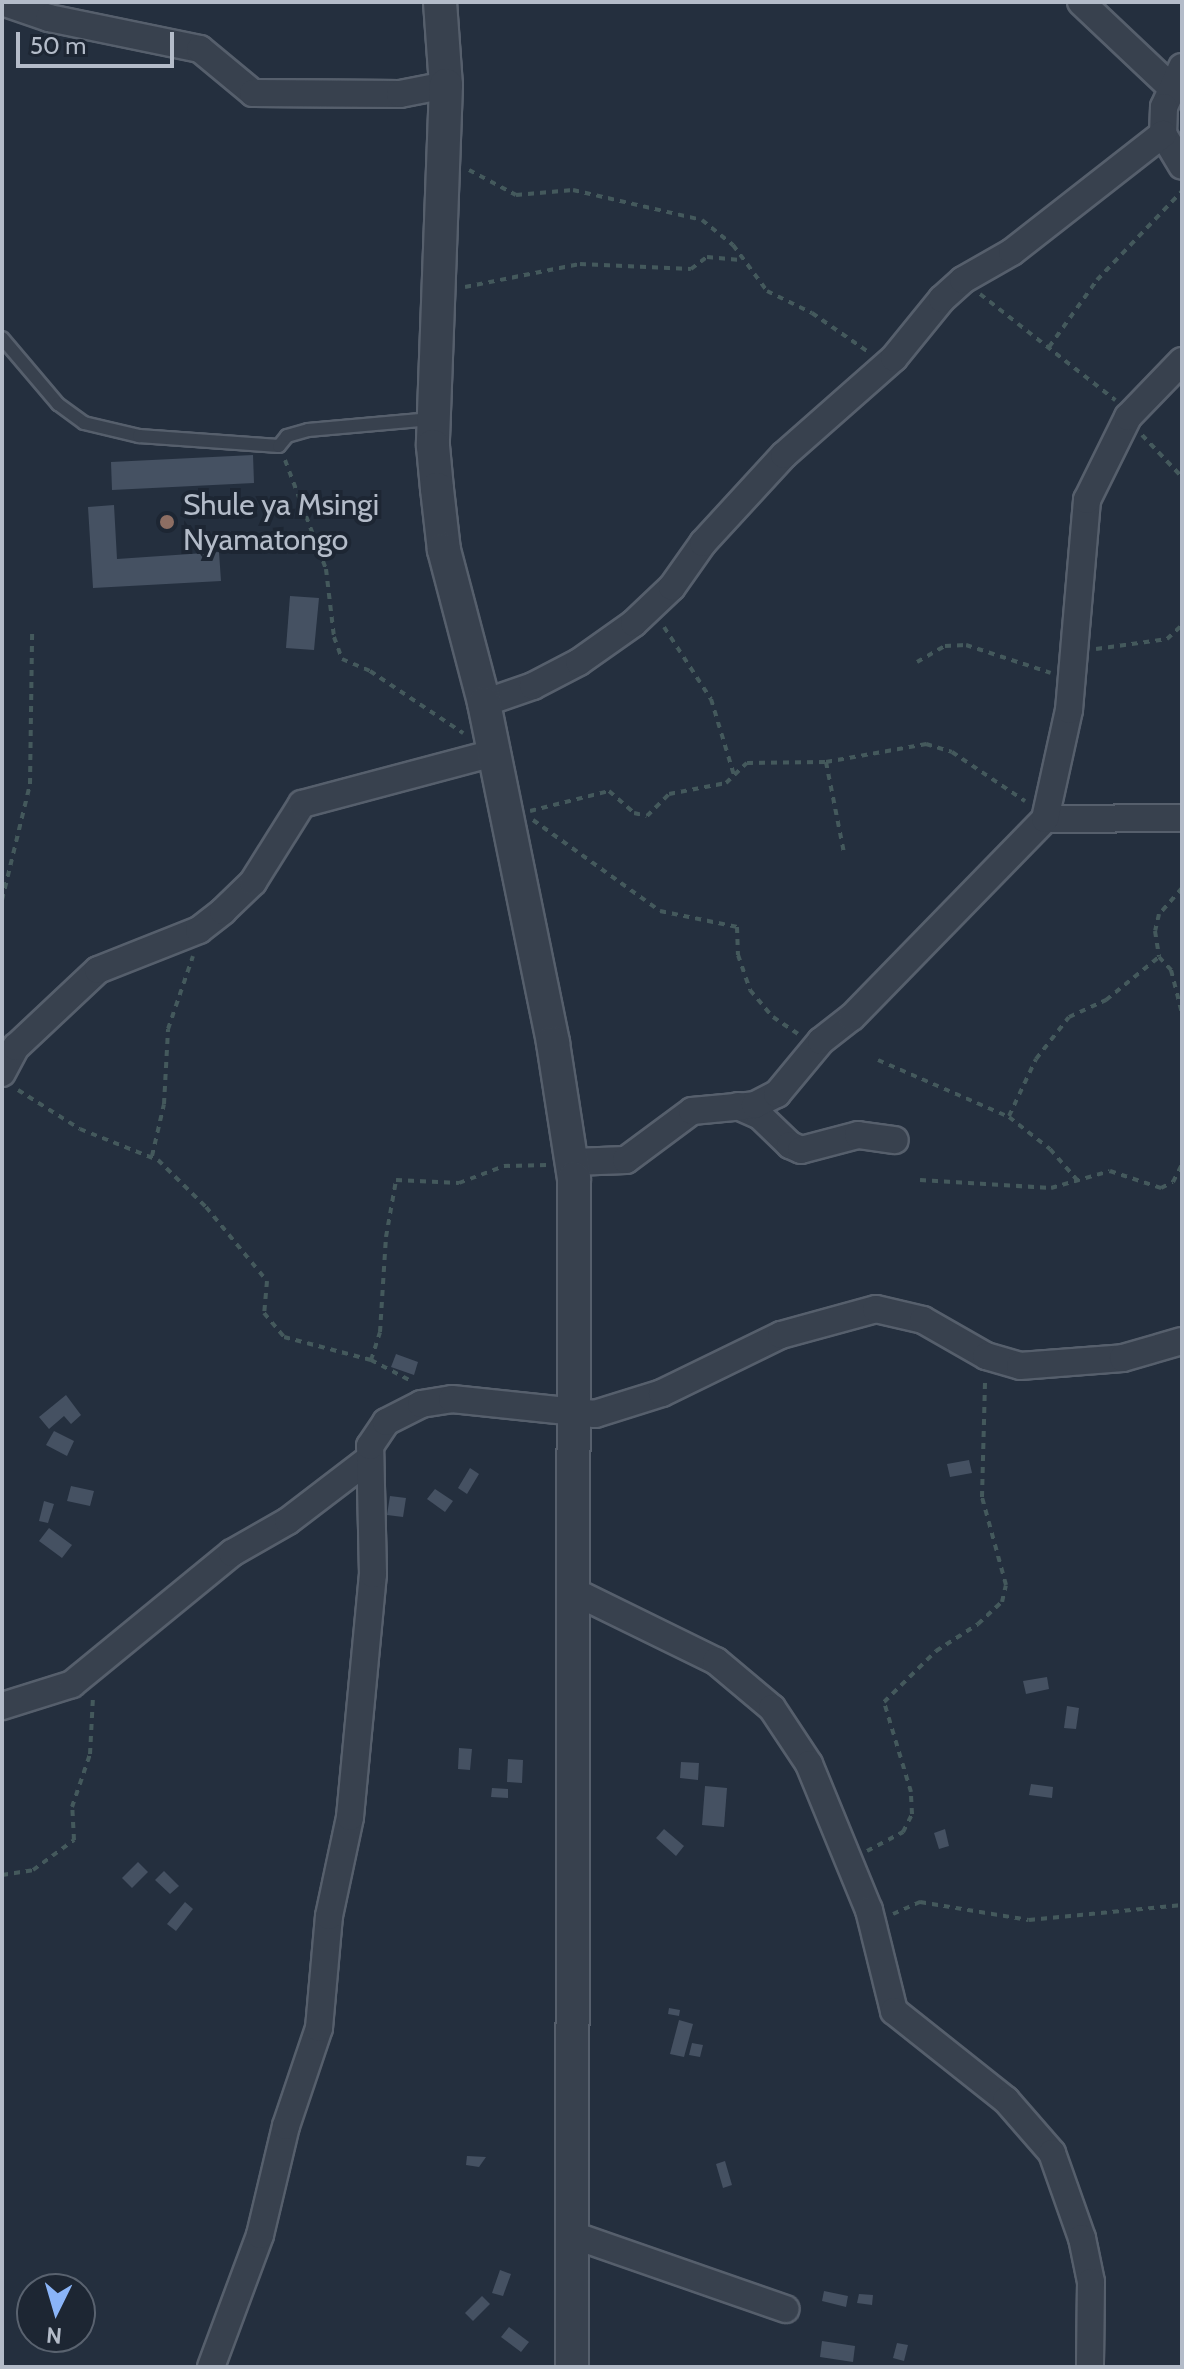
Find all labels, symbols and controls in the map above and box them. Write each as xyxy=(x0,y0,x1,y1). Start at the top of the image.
scale bar xyxy=(20,16,178,66)
text: 50 m xyxy=(30,31,86,60)
place label: Shule ya Msingi Nyamatongo xyxy=(183,487,379,558)
marker: Shule ya Msingi Nyamatongo xyxy=(158,513,176,531)
north arrow xyxy=(16,2273,96,2353)
text: N xyxy=(45,2321,63,2350)

